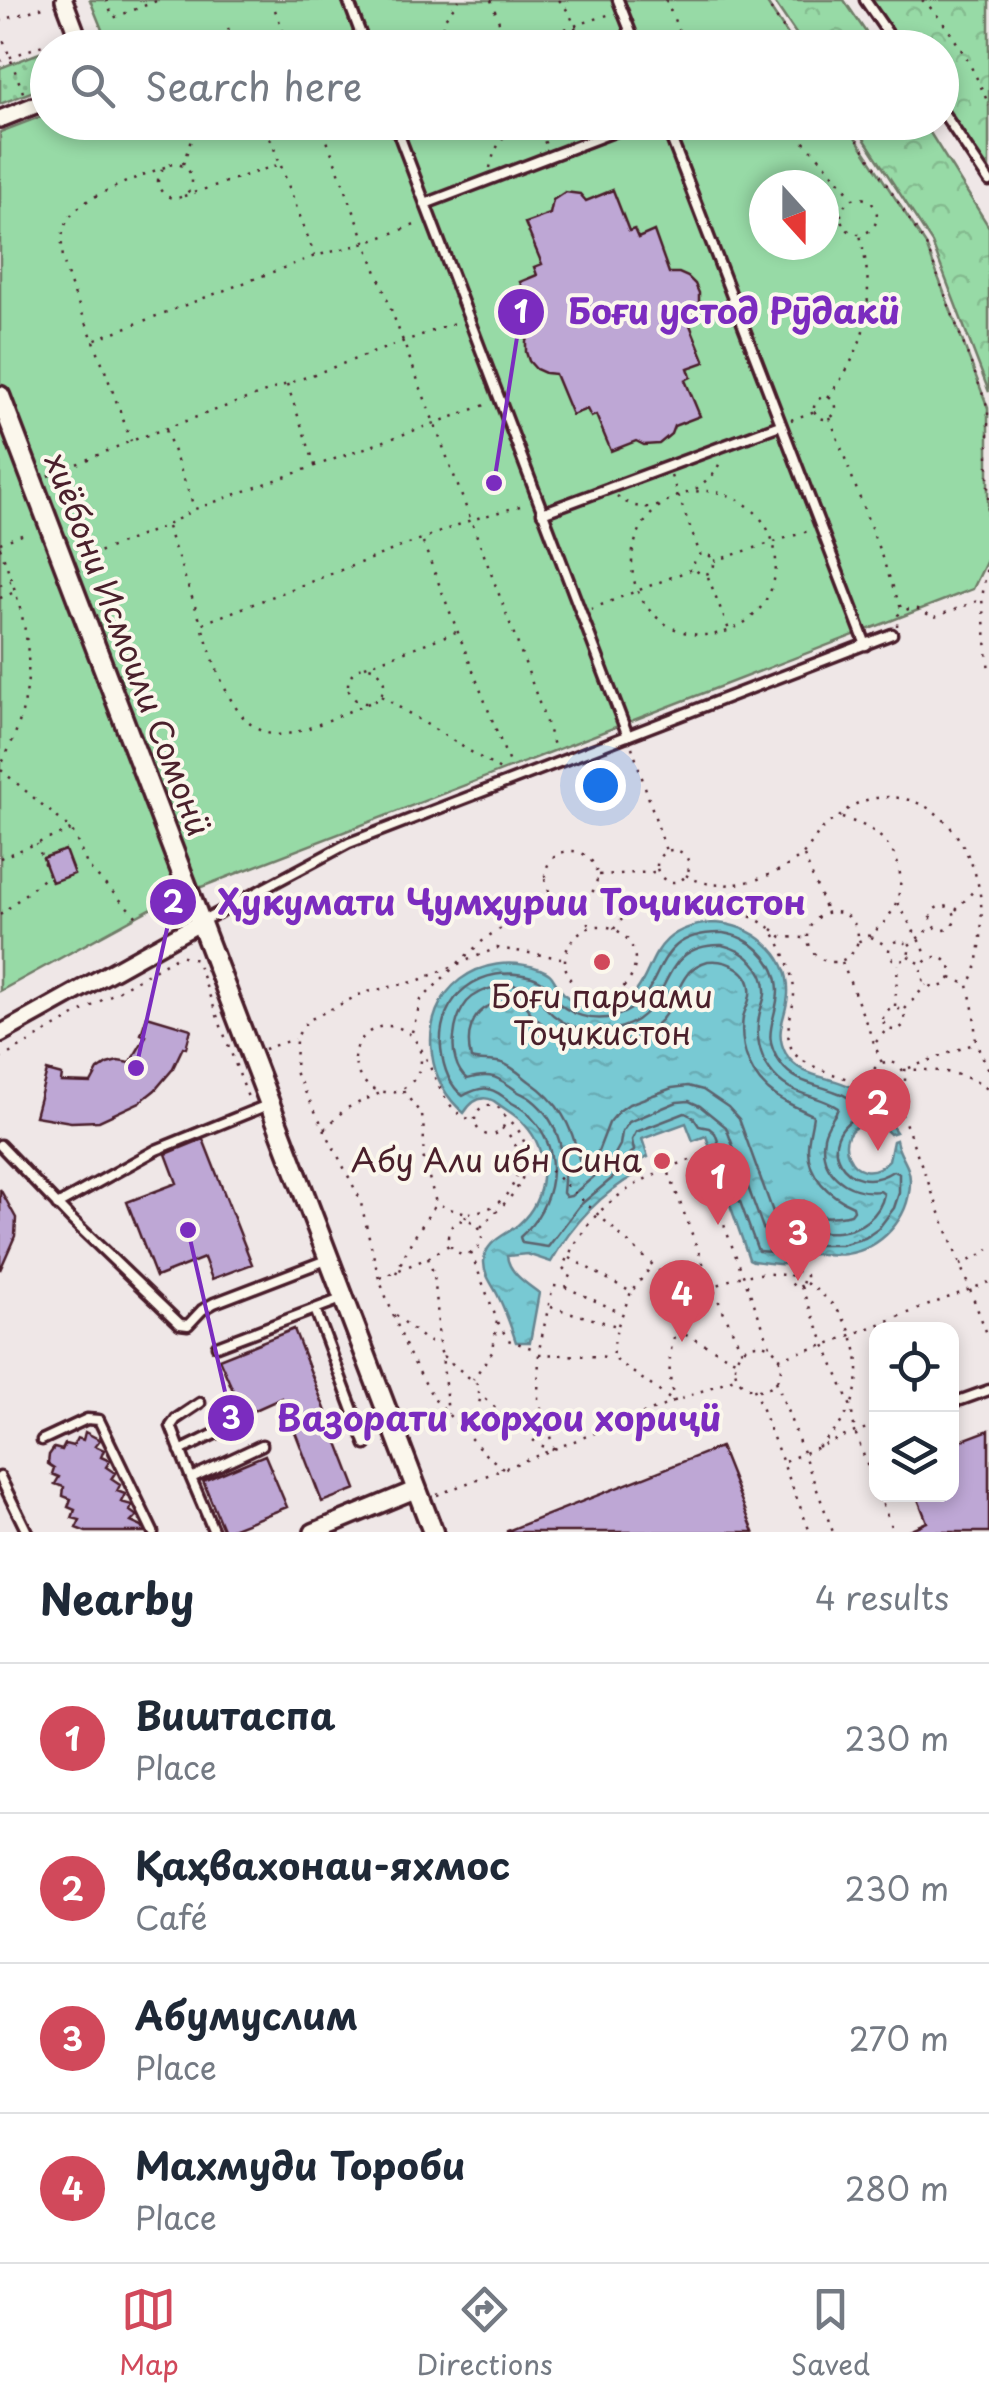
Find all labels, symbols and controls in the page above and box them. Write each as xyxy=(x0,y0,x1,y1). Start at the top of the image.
search box xyxy=(30,30,959,140)
text: Search here xyxy=(145,57,362,114)
icon: search xyxy=(65,58,120,113)
north arrow xyxy=(749,170,839,260)
callout: Боғи устод Рӯдакӣ xyxy=(496,280,921,345)
text: Боғи устод Рӯдакӣ xyxy=(568,283,900,336)
text: 1 xyxy=(514,288,528,333)
street label: хиёбони Исмоили Сомонӣ xyxy=(34,446,224,843)
your location xyxy=(575,760,626,811)
callout: Ҳукумати Ҷумҳурии Тоҷикистон xyxy=(148,870,826,935)
text: Ҳукумати Ҷумҳурии Тоҷикистон xyxy=(218,874,806,927)
text: 2 xyxy=(162,878,184,923)
marker: Боғи парчами Тоҷикистон xyxy=(591,951,613,973)
place label: Боғи парчами Тоҷикистон xyxy=(491,971,713,1056)
pin: 2 xyxy=(846,1068,910,1151)
place label: Абу Али ибн Сина xyxy=(351,1135,642,1183)
pin: 1 xyxy=(686,1142,750,1225)
marker: Абу Али ибн Сина xyxy=(651,1150,673,1172)
pin: 3 xyxy=(766,1198,830,1281)
pin: 4 xyxy=(650,1260,714,1342)
map controls xyxy=(869,1322,959,1502)
button: locate xyxy=(869,1322,959,1412)
callout: Вазорати корҳои хориҷӣ xyxy=(206,1386,742,1451)
text: Вазорати корҳои хориҷӣ xyxy=(276,1390,722,1443)
text: 3 xyxy=(221,1394,241,1439)
button: layers xyxy=(869,1412,959,1502)
text: Nearby xyxy=(40,1566,194,1629)
text: 4 results xyxy=(815,1573,949,1621)
text: Виштаспа xyxy=(135,1686,336,1743)
text: 1 xyxy=(65,1714,80,1762)
text: 230 m xyxy=(844,1714,949,1762)
text: Place xyxy=(135,1743,217,1791)
text: Қаҳвахонаи-яхмос xyxy=(135,1836,510,1893)
text: 2 xyxy=(61,1864,84,1912)
text: 230 m xyxy=(844,1864,949,1912)
text: Café xyxy=(135,1893,207,1941)
text: Абумуслим xyxy=(135,1986,359,2043)
text: 3 xyxy=(62,2014,83,2062)
text: 270 m xyxy=(849,2014,949,2062)
text: Place xyxy=(135,2043,217,2091)
text: Махмуди Тороби xyxy=(135,2136,466,2193)
text: 4 xyxy=(62,2164,83,2212)
text: 280 m xyxy=(845,2164,949,2212)
text: Place xyxy=(135,2193,217,2241)
tab: Map xyxy=(119,2282,179,2385)
tab: Directions xyxy=(417,2282,553,2385)
tab: Saved xyxy=(791,2282,870,2385)

